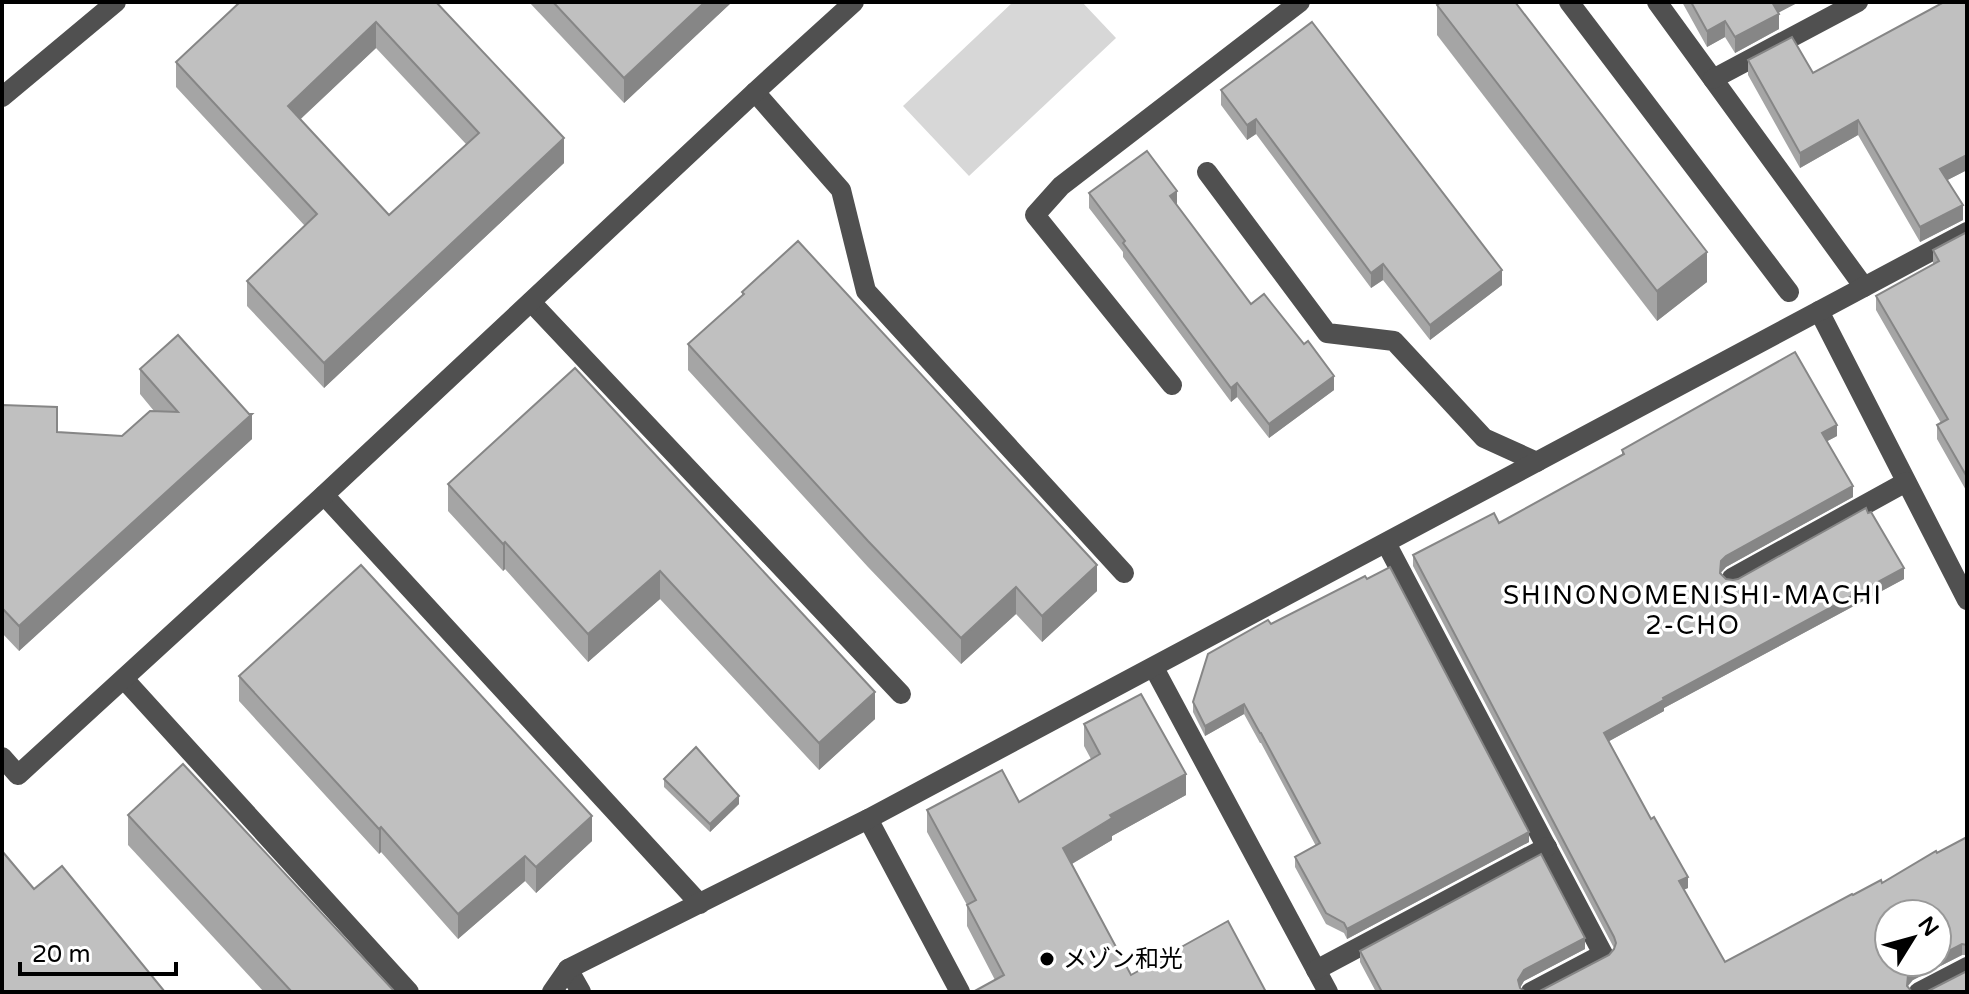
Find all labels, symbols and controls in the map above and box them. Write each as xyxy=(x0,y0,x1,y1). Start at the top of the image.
district label: SHINONOMENISHI-MACHI 2-CHO xyxy=(1503,580,1883,641)
north arrow xyxy=(1873,898,1953,978)
text: N xyxy=(1912,912,1944,941)
scale bar xyxy=(20,926,176,976)
text: 20 m xyxy=(32,940,90,969)
place label: メゾン和光 xyxy=(1063,945,1183,974)
marker: メゾン和光 xyxy=(1038,950,1056,968)

